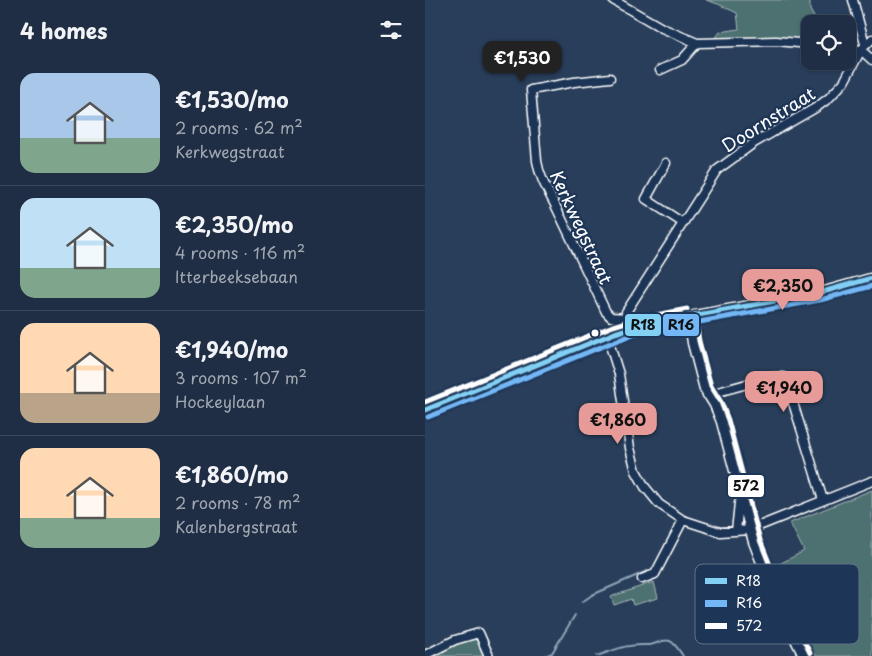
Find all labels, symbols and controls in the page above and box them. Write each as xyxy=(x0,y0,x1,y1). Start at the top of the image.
text: 4 homes xyxy=(20,14,107,46)
map controls xyxy=(801,15,856,70)
button: locate xyxy=(801,15,856,70)
icon: filters xyxy=(377,16,405,44)
pin: €1,530 xyxy=(481,41,563,83)
text: €1,530 xyxy=(494,45,550,69)
street label: Doornstraat xyxy=(716,80,820,158)
text: €1,530/mo xyxy=(175,83,289,115)
icon: home xyxy=(60,93,120,153)
text: 2 rooms · 62 m² xyxy=(175,115,303,139)
text: Kerkwegstraat xyxy=(175,139,284,163)
street label: Kerkwegstraat xyxy=(544,166,620,288)
text: €2,350/mo xyxy=(175,208,293,240)
icon: home xyxy=(60,218,120,278)
text: 4 rooms · 116 m² xyxy=(175,240,305,264)
text: Itterbeeksebaan xyxy=(175,264,298,288)
pin: €2,350 xyxy=(742,268,824,311)
text: €2,350 xyxy=(753,273,813,297)
line badge: R18 xyxy=(624,313,662,337)
line badge: R16 xyxy=(662,313,700,337)
text: R18 xyxy=(630,314,656,335)
text: R16 xyxy=(668,314,694,335)
unlabelled marker xyxy=(590,328,600,338)
text: €1,940/mo xyxy=(175,333,288,365)
icon: home xyxy=(60,343,120,403)
text: 3 rooms · 107 m² xyxy=(175,365,307,389)
pin: €1,940 xyxy=(743,370,825,413)
text: €1,940 xyxy=(756,375,812,399)
text: Hockeylaan xyxy=(175,389,265,413)
pin: €1,860 xyxy=(577,402,659,445)
text: €1,860 xyxy=(590,407,646,431)
text: €1,860/mo xyxy=(175,458,288,490)
icon: home xyxy=(60,468,120,528)
line badge: 572 xyxy=(727,474,765,498)
text: 572 xyxy=(733,475,759,496)
text: 2 rooms · 78 m² xyxy=(175,490,301,514)
text: Kalenbergstraat xyxy=(175,514,298,538)
legend xyxy=(695,564,859,644)
text: R18 xyxy=(736,570,761,591)
text: R16 xyxy=(736,592,762,613)
text: 572 xyxy=(736,615,762,636)

